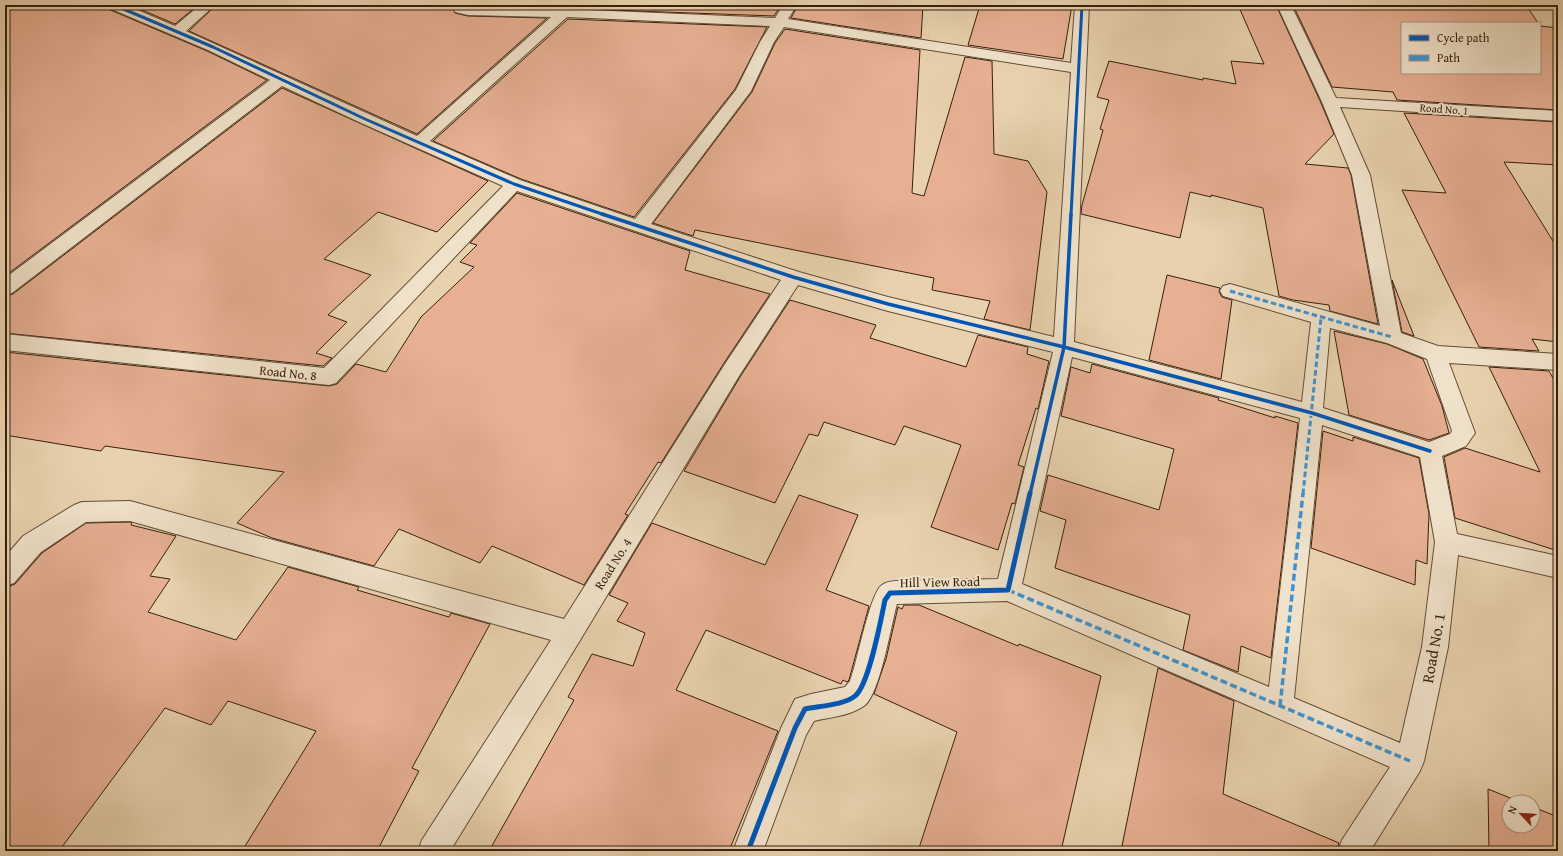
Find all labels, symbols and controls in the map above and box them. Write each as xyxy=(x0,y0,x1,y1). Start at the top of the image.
legend xyxy=(1401,22,1541,74)
text: Cycle path xyxy=(1437,29,1490,46)
text: Path xyxy=(1437,49,1460,66)
street label: Road No. 1 xyxy=(1419,99,1469,119)
street label: Road No. 8 xyxy=(258,361,318,385)
street label: Road No. 4 xyxy=(590,535,636,593)
street label: Hill View Road xyxy=(900,572,980,592)
street label: Road No. 1 xyxy=(1415,611,1451,685)
north arrow xyxy=(1501,794,1541,834)
text: N xyxy=(1503,802,1521,816)

